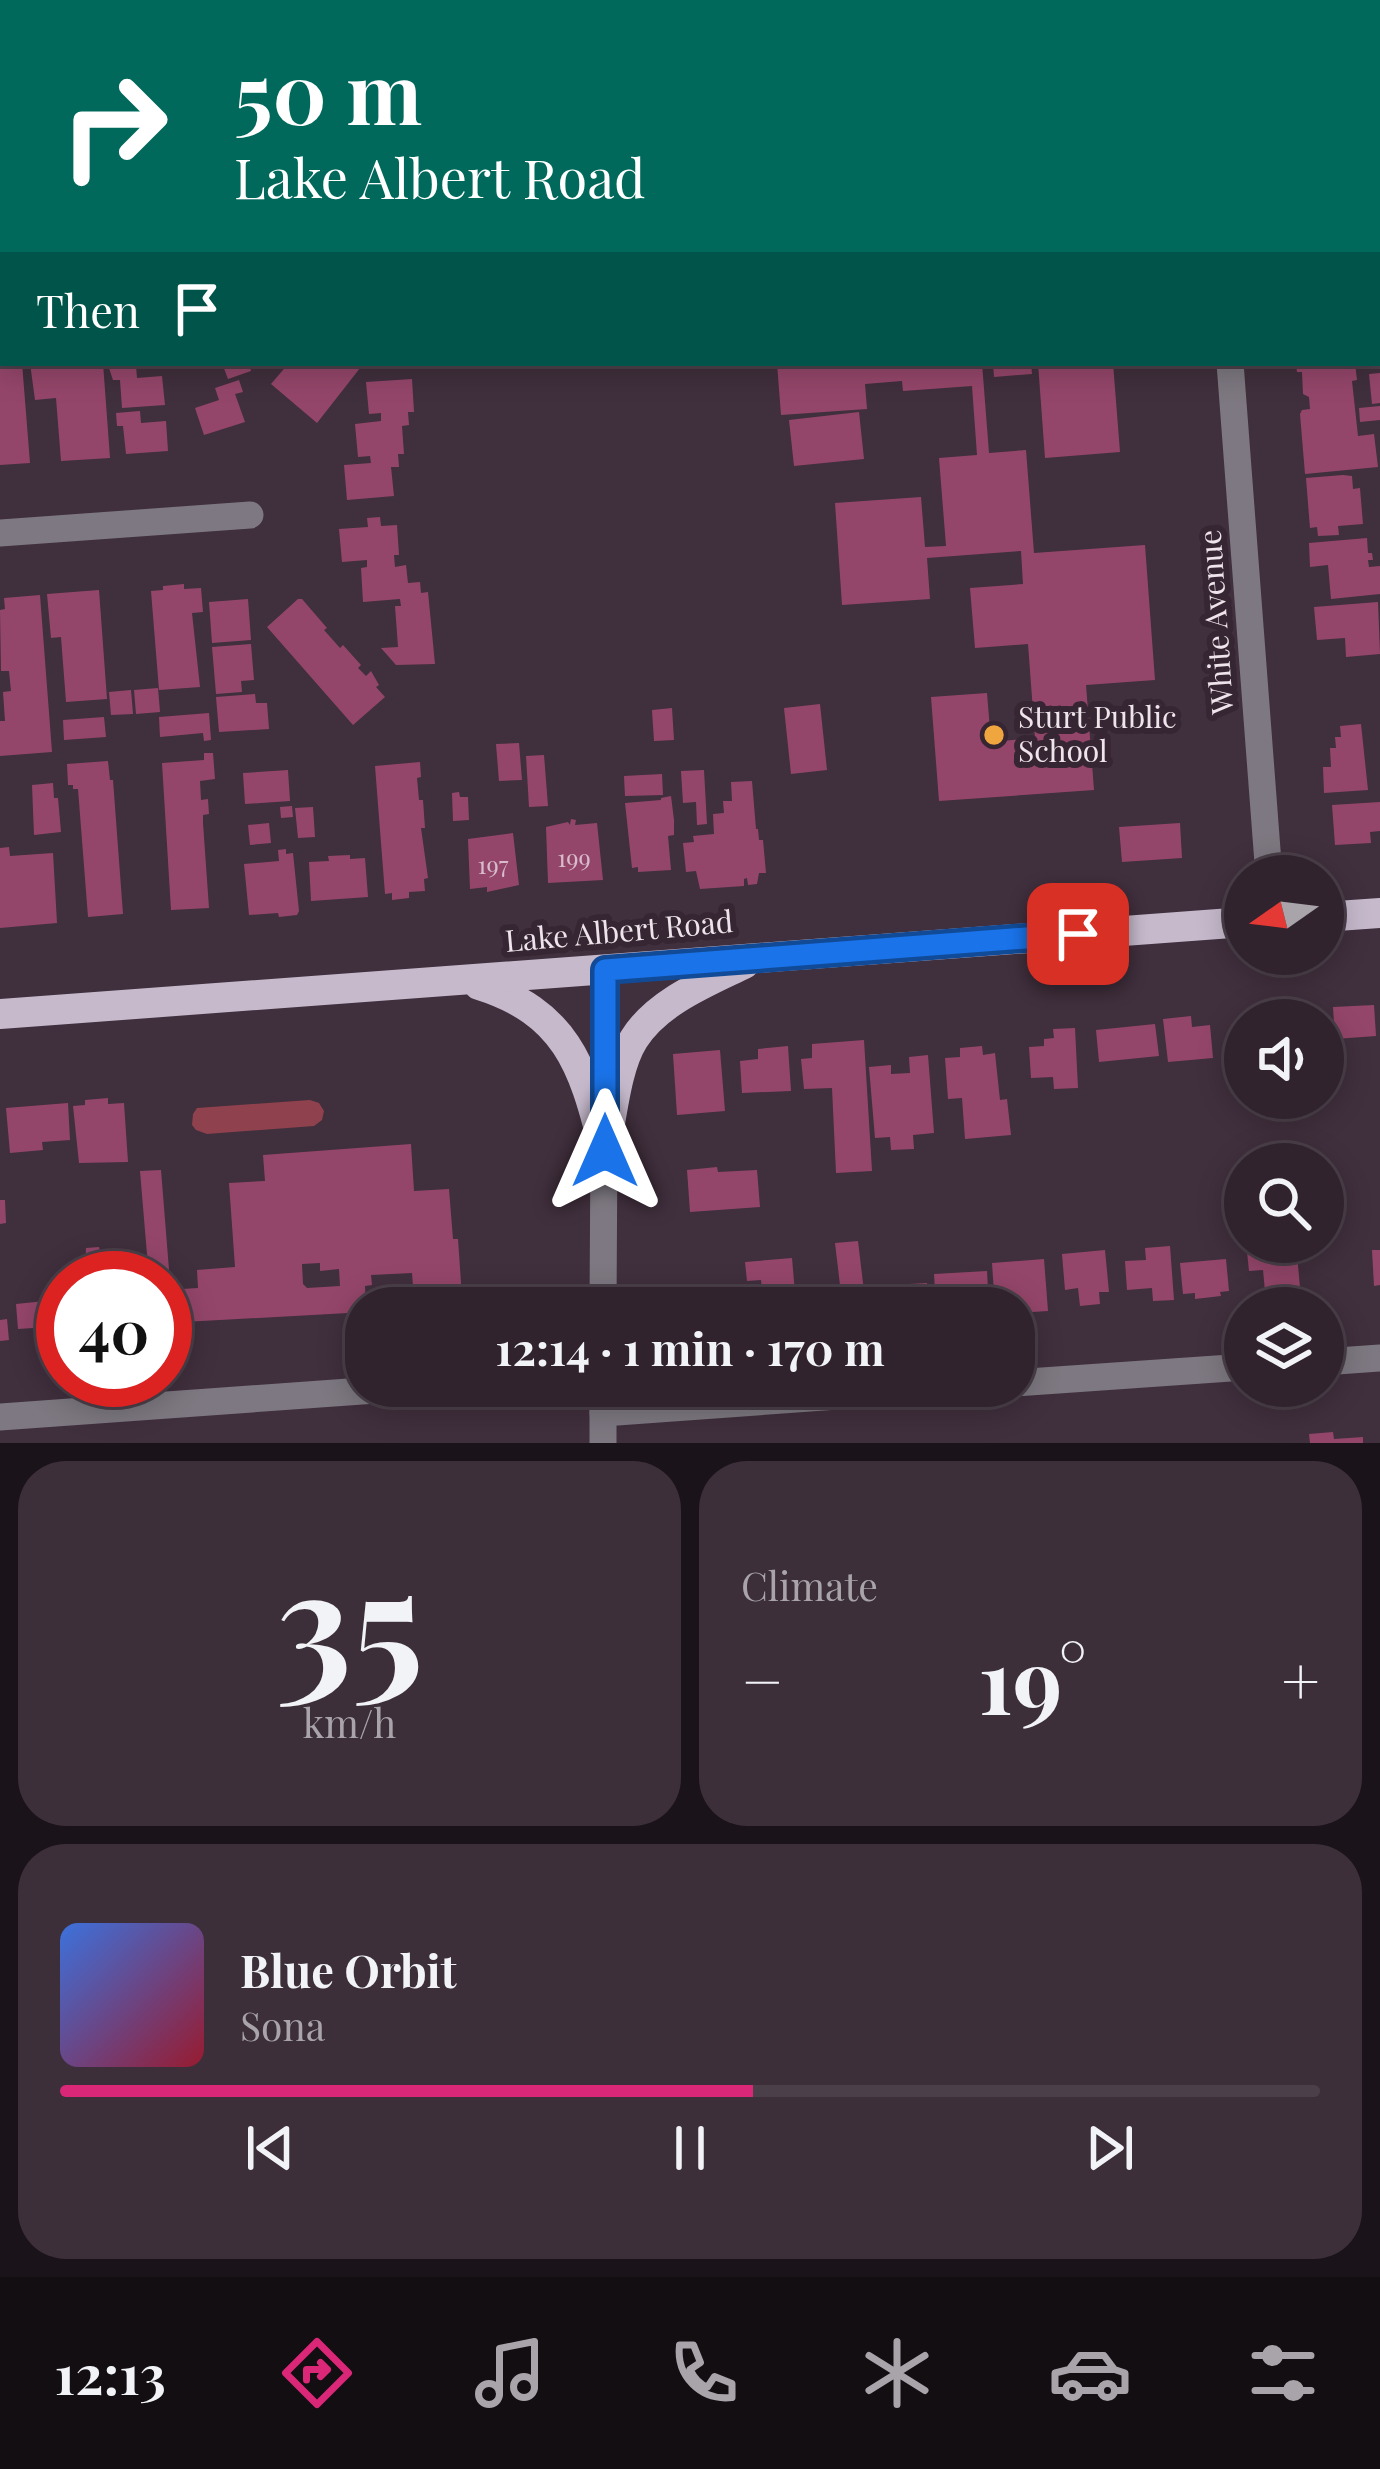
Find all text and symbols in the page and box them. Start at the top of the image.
text: 50 m [234,34,422,146]
icon: right [36,48,192,204]
text: Lake Albert Road [234,141,645,213]
icon: arrive [164,276,230,342]
text: Then [36,279,140,339]
street label: White Avenue [1189,529,1241,717]
place label: Sturt Public School [1018,696,1177,770]
marker: Sturt Public School [981,722,1007,748]
house number: 199 [557,841,591,873]
house number: 197 [478,848,509,880]
north arrow [1224,855,1344,975]
map controls [1224,855,1344,1407]
pin [1027,883,1129,985]
street label: Lake Albert Road [503,900,734,960]
icon: arrive [1045,901,1111,967]
button: sound [1224,999,1344,1119]
position arrow [542,1088,668,1214]
button: search [1224,1143,1344,1263]
speed limit sign: 40 [36,1251,192,1407]
button: layers [1224,1287,1344,1407]
text: 12:14 · 1 min · 170 m [495,1317,885,1377]
text: 35 [276,1514,423,1722]
text: Climate [741,1559,878,1611]
text: 19° [978,1618,1087,1738]
text: − [741,1635,784,1723]
text: + [1281,1635,1320,1723]
text: km/h [303,1696,396,1748]
text: Blue Orbit [240,1939,457,1999]
text: Sona [240,1999,325,2051]
icon: previous [237,2115,303,2181]
icon: pause [657,2115,723,2181]
icon: next [1077,2115,1143,2181]
icon: directions [275,2331,359,2415]
icon: music [468,2331,552,2415]
icon: phone [662,2331,746,2415]
icon: climate [855,2331,939,2415]
icon: car [1048,2331,1132,2415]
icon: filters [1241,2331,1325,2415]
text: 12:13 [55,2337,166,2409]

